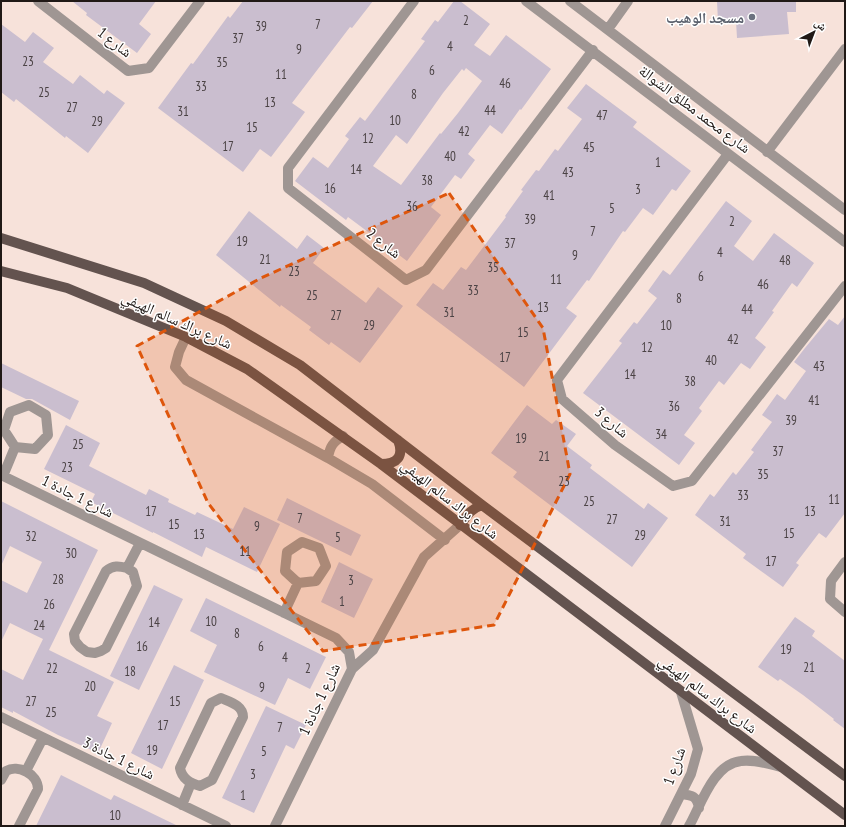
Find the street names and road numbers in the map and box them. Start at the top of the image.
street label: شارع 1 [93,23,136,62]
street label: شارع محمد مطلق الشوالة [635,61,755,158]
street label: شارع 2 [362,224,405,263]
street label: شارع براك سالم الهيفي [118,287,235,355]
street label: شارع 3 [591,402,633,442]
street label: شارع براك سالم الهيفي [396,455,503,545]
street label: شارع 1 جادة 1 [39,471,117,522]
street label: شارع براك سالم الهيفي [653,651,761,740]
street label: شارع 1 جادة 1 [294,660,345,738]
street label: شارع 1 جادة 3 [80,733,158,784]
street label: شارع 1 [658,745,690,788]

